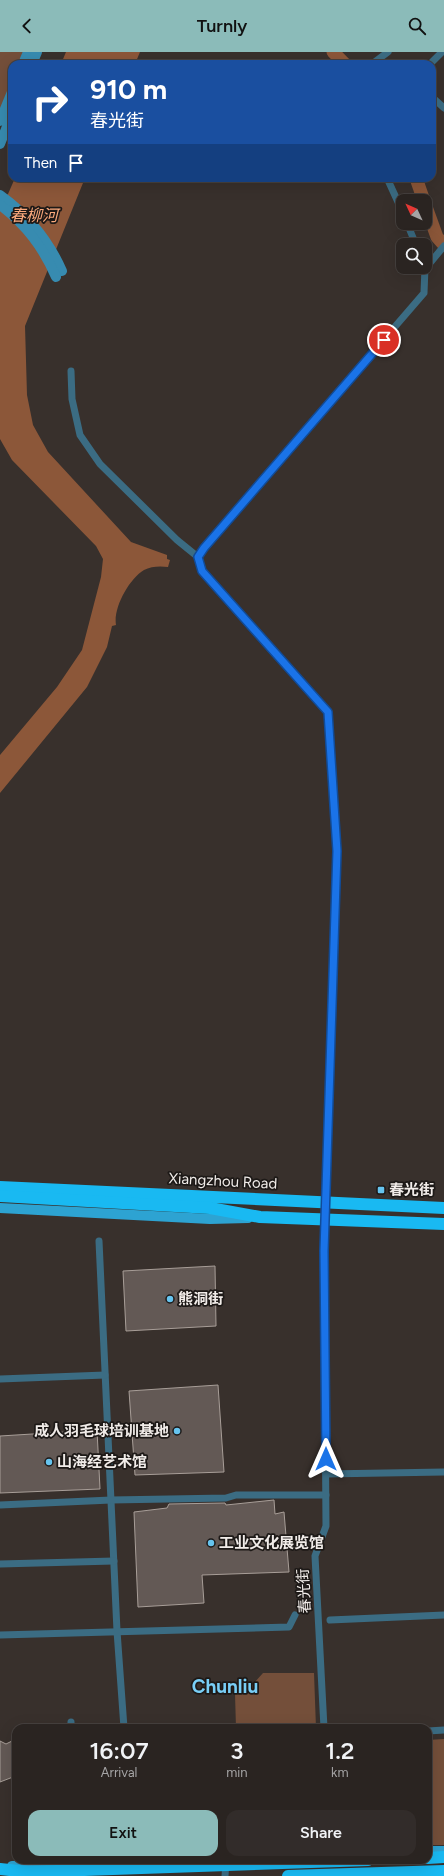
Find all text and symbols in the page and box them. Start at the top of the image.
icon: back [16,15,38,37]
text: Turnly [197,15,247,37]
icon: search [406,15,428,37]
text: 910 m [90,72,167,106]
icon: right [24,76,76,128]
text: 春光街 [90,110,144,132]
icon: arrive [65,152,87,174]
text: Then [24,154,57,172]
north arrow [396,194,432,230]
map controls [396,194,432,274]
water label: 春柳河 [10,206,61,225]
button: search [396,238,432,274]
pin [367,323,401,357]
icon: arrive [373,329,395,351]
street label: Xiangzhou Road [168,1169,278,1193]
place label: 春光街 [389,1181,434,1199]
marker: 春光街 [376,1185,386,1195]
place label: 熊洞街 [178,1290,223,1308]
marker: 熊洞街 [165,1294,175,1304]
place label: 成人羽毛球培训基地 [34,1422,169,1440]
marker: 成人羽毛球培训基地 [172,1426,182,1436]
position arrow [305,1438,347,1480]
place label: 山海经艺术馆 [57,1453,147,1471]
marker: 山海经艺术馆 [44,1457,54,1467]
place label: 工业文化展览馆 [219,1534,324,1552]
marker: 工业文化展览馆 [206,1538,216,1548]
street label: 春光街 [294,1568,314,1614]
district label: Chunliu [192,1675,258,1698]
text: 16:07 [90,1736,149,1765]
text: 3 [230,1736,244,1765]
text: 1.2 [325,1736,354,1765]
text: Arrival [101,1765,137,1780]
text: min [226,1765,248,1780]
text: km [331,1765,348,1780]
button: Exit [28,1810,218,1856]
button: Share [226,1810,416,1856]

